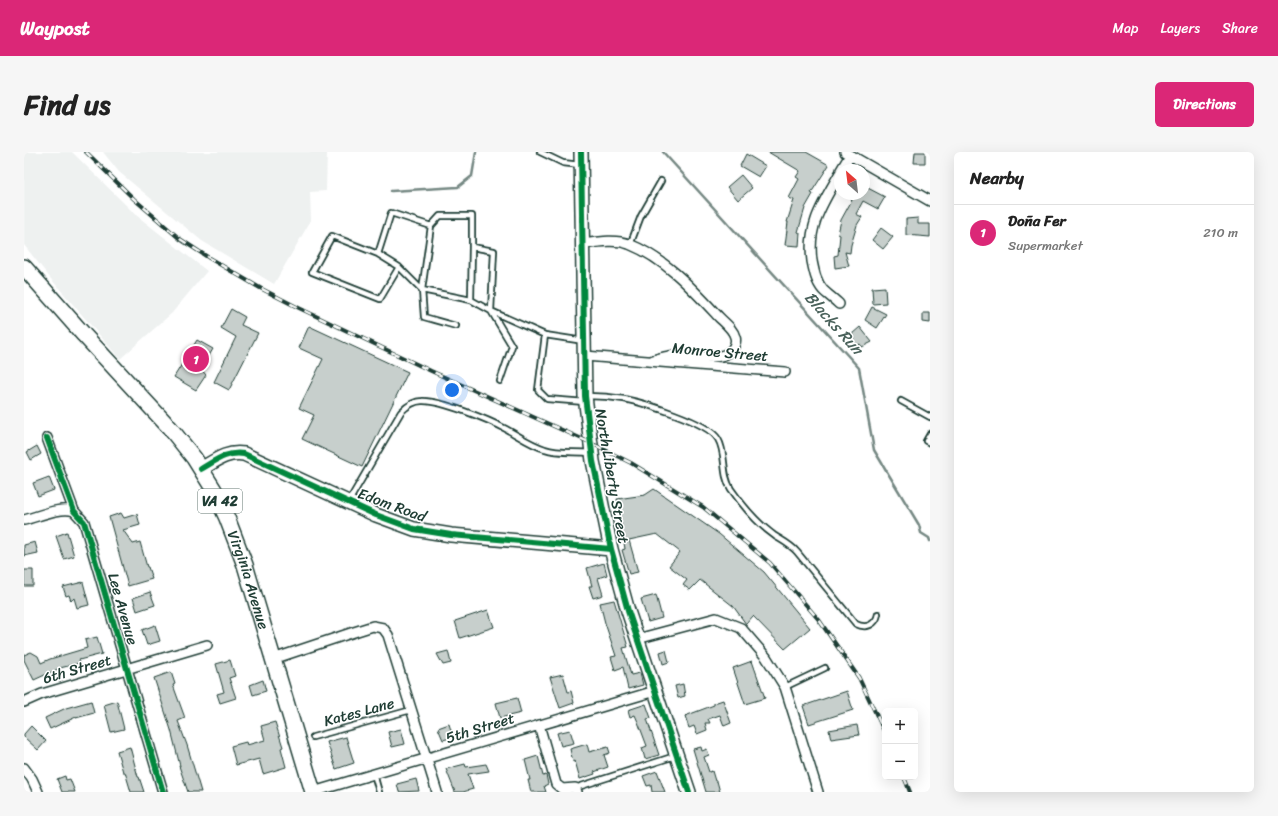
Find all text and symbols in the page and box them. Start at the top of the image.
text: Waypost [20,12,90,45]
text: Map [1113,16,1138,41]
text: Layers [1160,16,1200,41]
text: Share [1222,16,1258,41]
text: Find us [24,80,111,129]
button: Directions [1155,82,1254,127]
text: Nearby [970,163,1024,193]
north arrow [834,164,870,200]
text: Doña Fer [1008,208,1066,234]
text: 1 [980,221,986,244]
text: 210 m [1203,221,1238,244]
text: Supermarket [1008,234,1083,257]
water label: Blacks Run [797,284,872,363]
street label: Monroe Street [671,335,770,369]
pin: 1 [183,344,209,374]
your location [442,380,462,400]
street label: North Liberty Street [587,406,637,546]
street label: Edom Road [354,481,431,530]
road number: VA 42 [198,489,242,513]
street label: Virginia Avenue [220,526,277,633]
street label: Lee Avenue [100,570,146,648]
street label: 6th Street [40,647,115,691]
street label: Kates Lane [321,690,397,734]
street label: 5th Street [442,705,518,751]
map controls [882,708,918,780]
button: + [882,708,918,744]
button: − [882,744,918,780]

